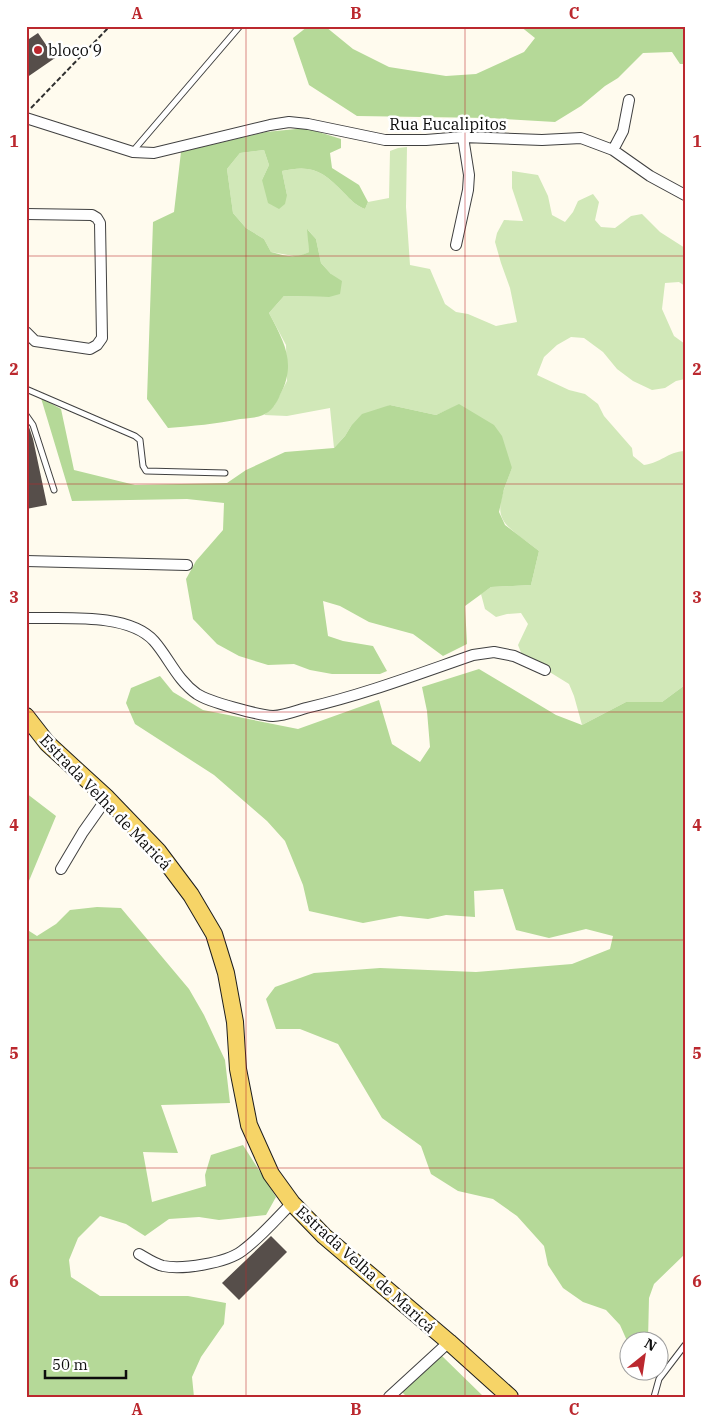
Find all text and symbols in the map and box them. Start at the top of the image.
text: A [131,3,143,23]
text: B [350,3,362,23]
text: C [569,3,579,23]
place label: bloco 9 [48,40,102,60]
marker: bloco 9 [32,44,44,56]
street label: Rua Eucalipitos [389,114,507,134]
text: 1 [9,131,19,151]
text: 1 [692,131,702,151]
text: 2 [9,359,19,379]
text: 2 [692,359,702,379]
text: 3 [9,587,19,607]
text: 3 [692,587,702,607]
street label: Estrada Velha de Maricá [36,730,176,874]
text: 4 [9,815,19,835]
text: 4 [692,815,702,835]
text: 5 [9,1043,19,1063]
text: 5 [692,1043,702,1063]
street label: Estrada Velha de Maricá [292,1201,440,1337]
text: 6 [9,1271,19,1291]
text: 6 [692,1271,702,1291]
north arrow [618,1330,668,1380]
text: N [641,1334,660,1355]
scale bar [45,1348,126,1380]
text: 50 m [52,1355,88,1374]
text: A [131,1399,143,1419]
text: B [350,1399,362,1419]
text: C [569,1399,579,1419]

